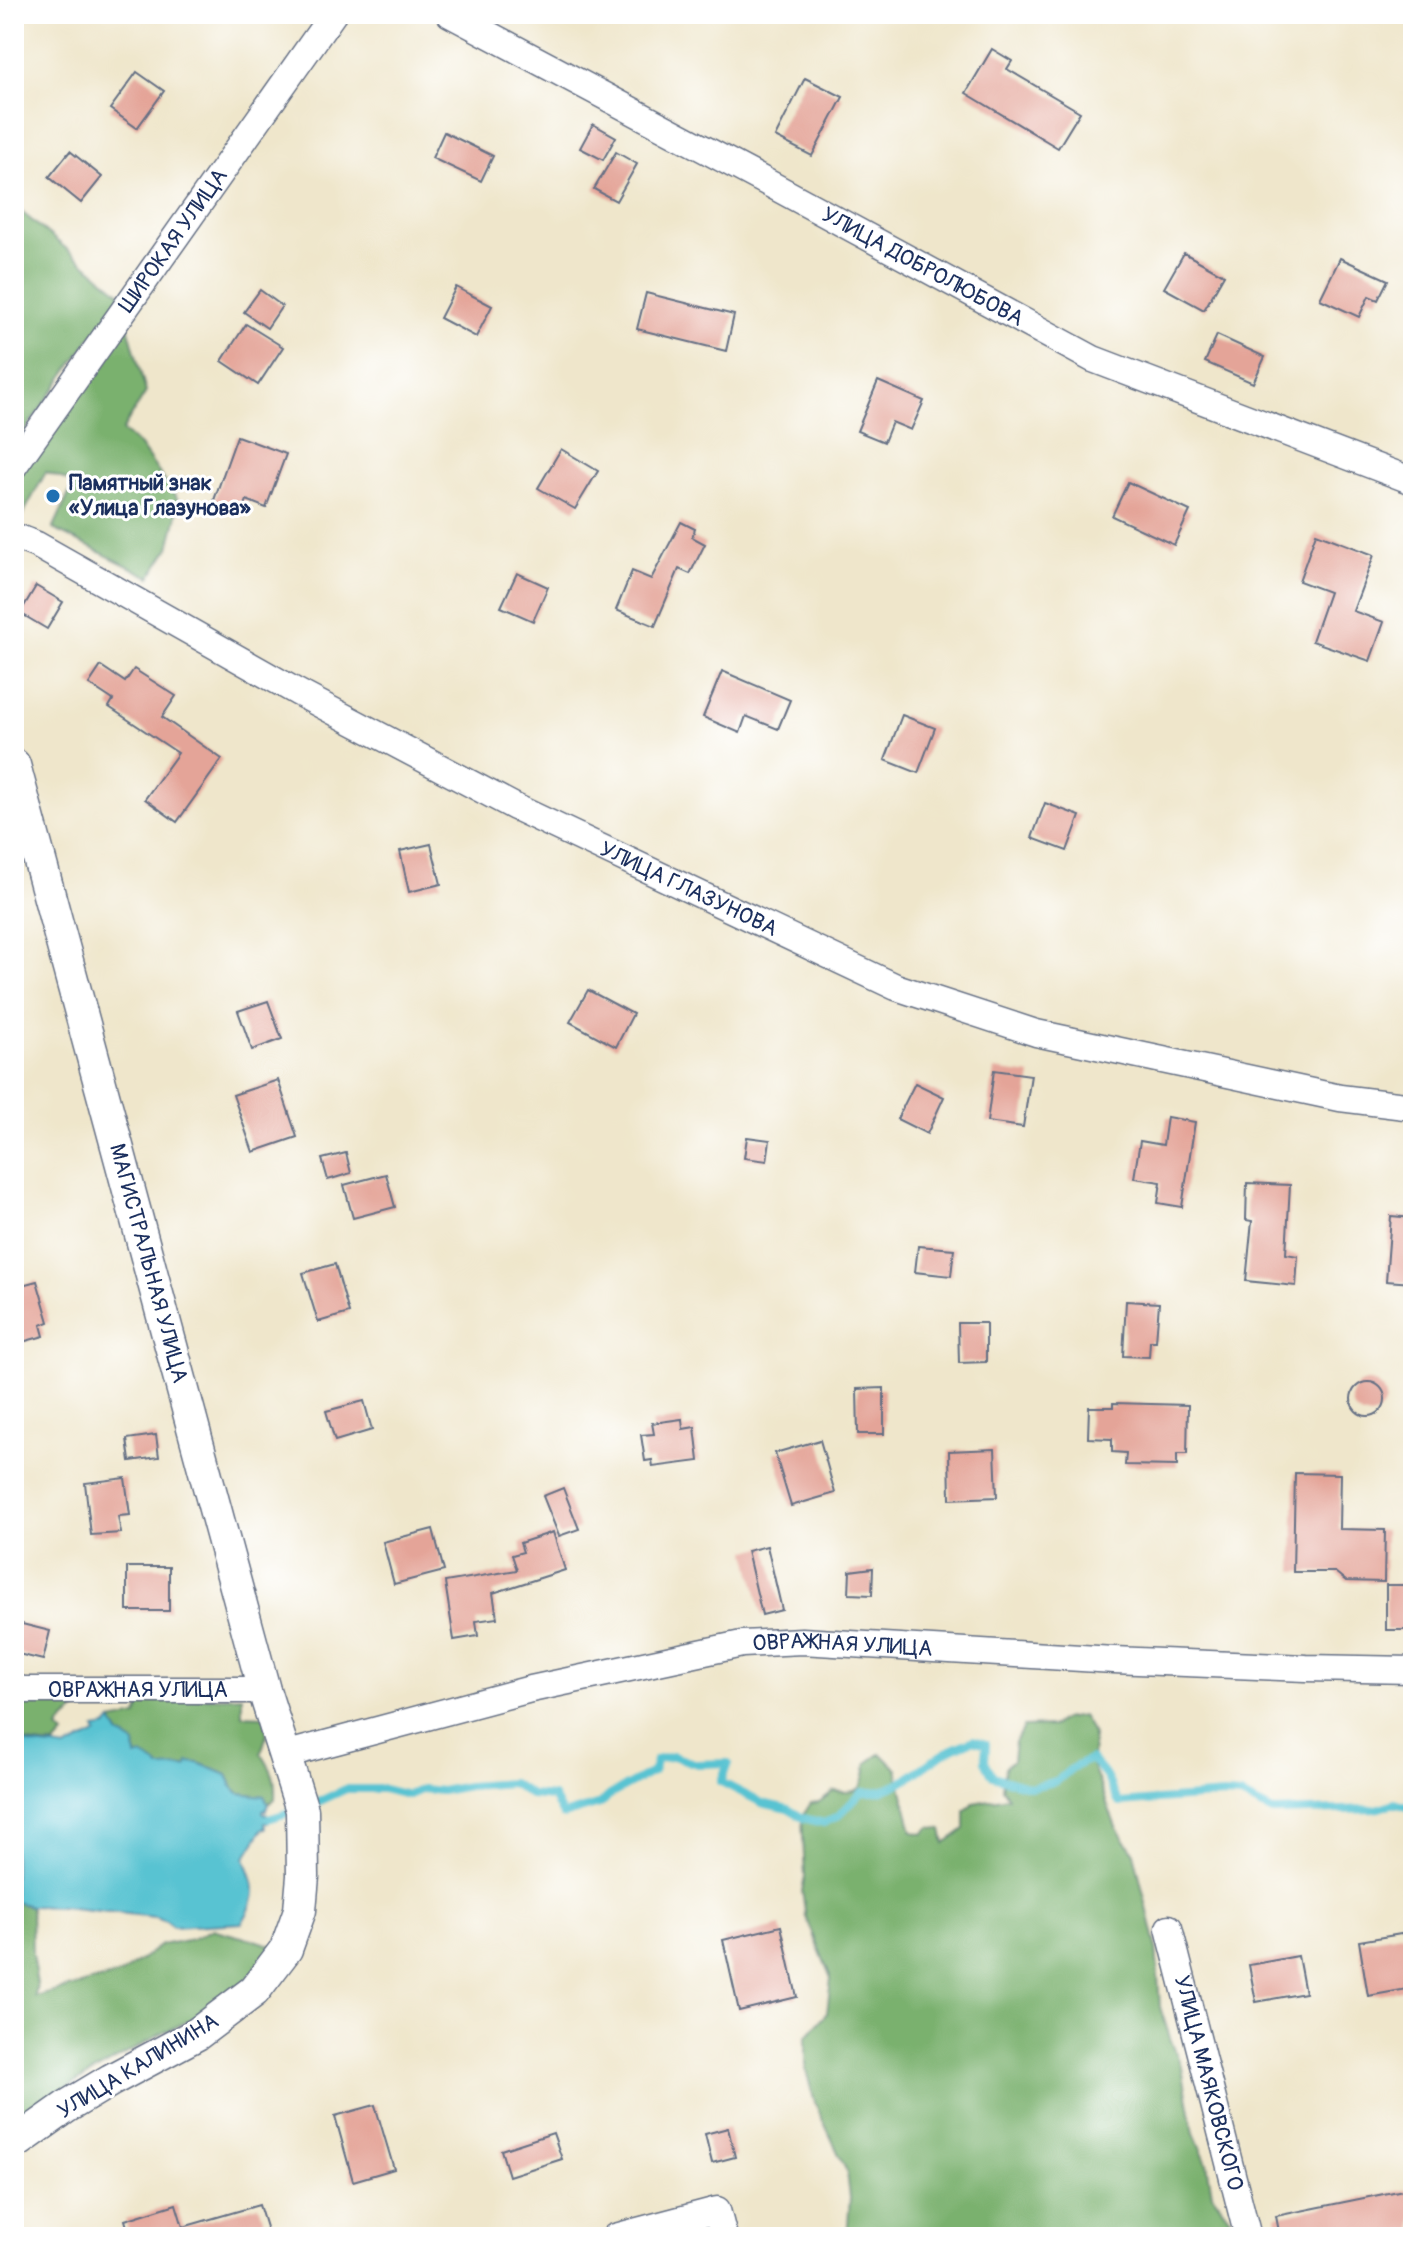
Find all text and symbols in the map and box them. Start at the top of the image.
street label: ШИРОКАЯ УЛИЦА [113,163,234,318]
street label: УЛИЦА ДОБРОЛЮБОВА [817,201,1029,333]
place label: Памятный знак «Улица Глазунова» [69,469,252,522]
marker: Памятный знак «Улица Глазунова» [44,487,62,505]
street label: УЛИЦА ГЛАЗУНОВА [595,835,782,943]
street label: МАГИСТРАЛЬНАЯ УЛИЦА [103,1140,194,1386]
street label: ОВРАЖНАЯ УЛИЦА [752,1627,933,1663]
street label: ОВРАЖНАЯ УЛИЦА [48,1676,228,1704]
street label: УЛИЦА МАЯКОВСКОГО [1168,1972,1250,2194]
street label: УЛИЦА КАЛИНИНА [52,2007,224,2125]

